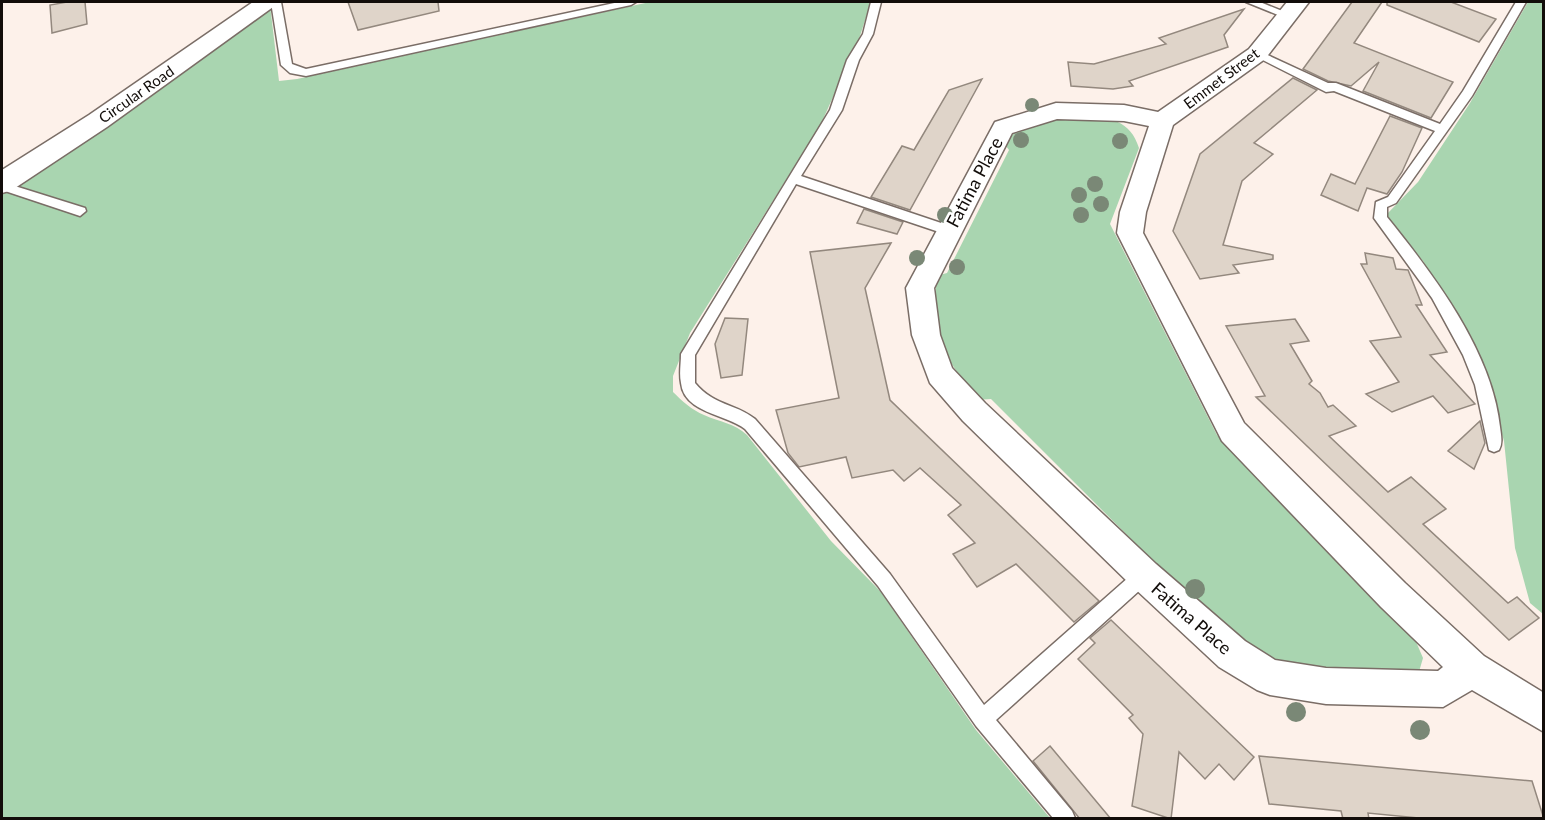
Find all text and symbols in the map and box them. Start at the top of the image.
street label: Emmet Street [1180,43,1263,112]
street label: Circular Road [95,62,177,126]
street label: Fatima Place [941,133,1007,231]
street label: Fatima Place [1147,577,1237,659]

